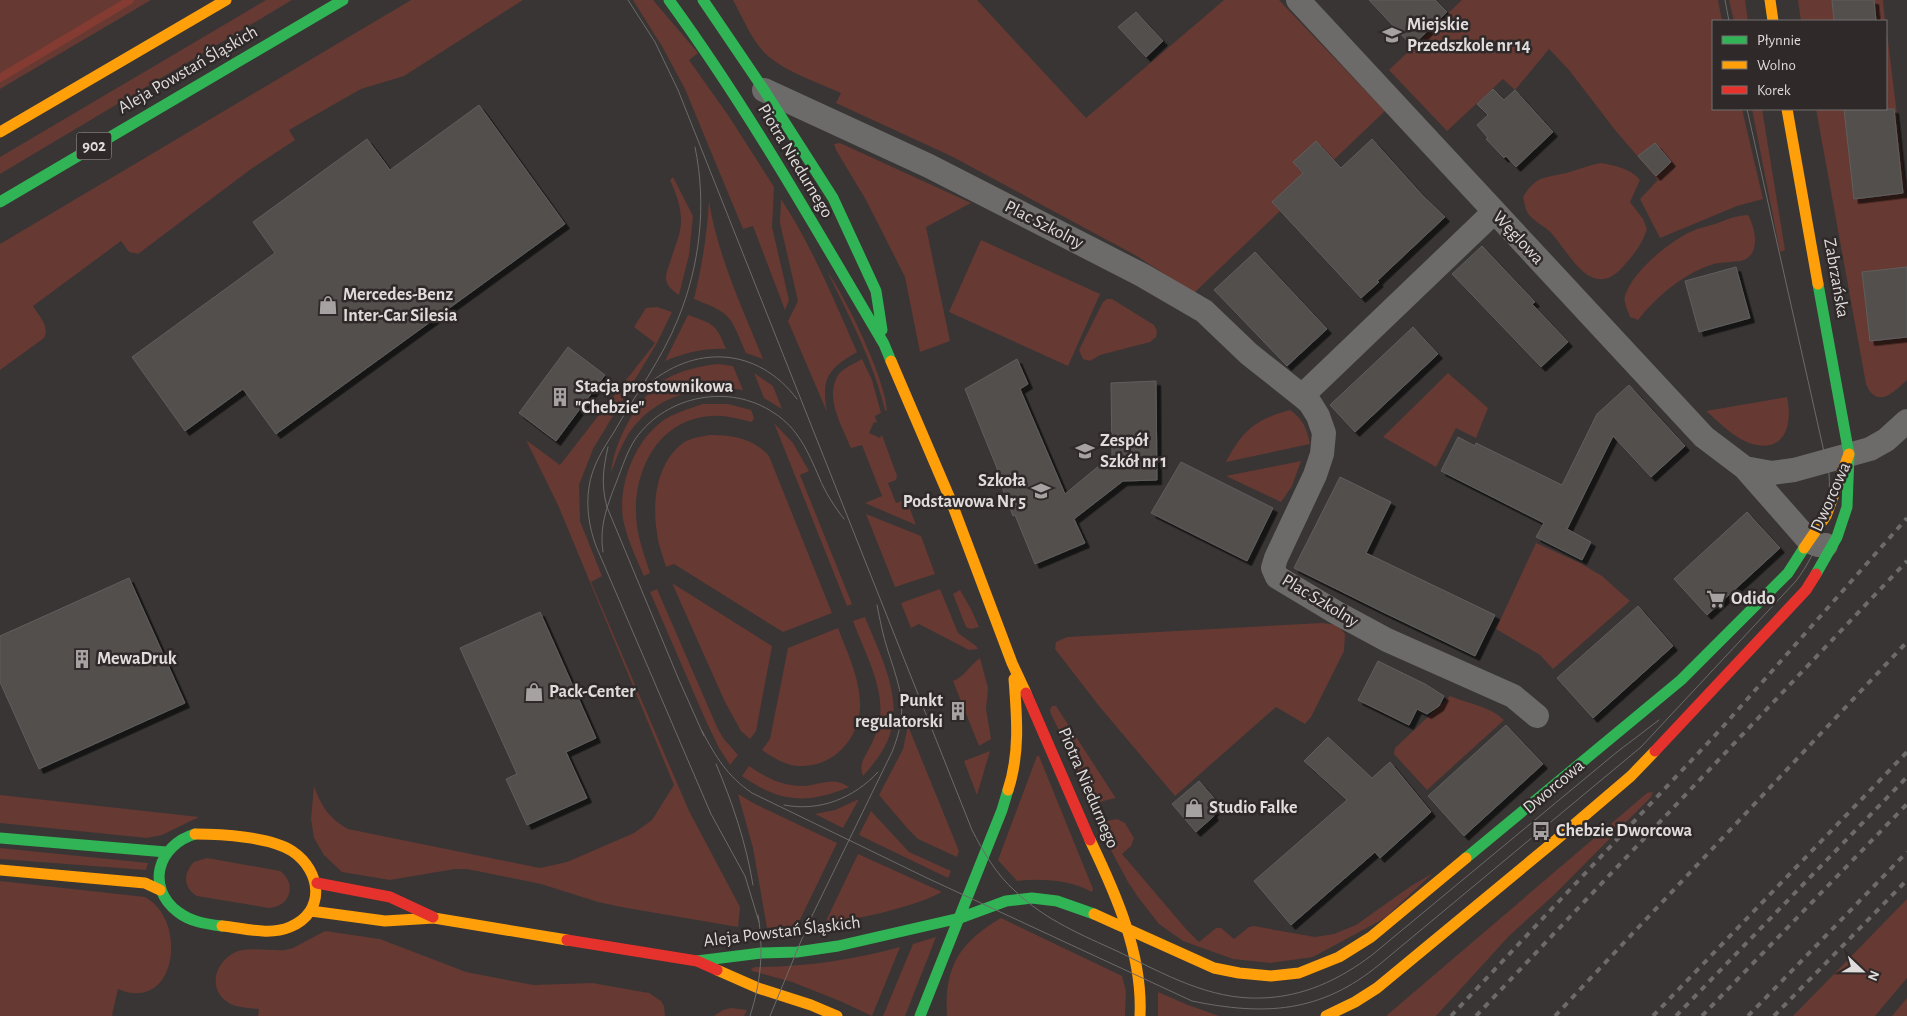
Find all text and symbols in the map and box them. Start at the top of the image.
place label: Miejskie Przedszkole nr 14 [1407,16,1531,55]
street label: Aleja Powstań Śląskich [114,20,261,117]
legend [1712,20,1887,110]
school or university icon: Miejskie Przedszkole nr 14 [1381,24,1403,46]
text: Płynnie [1757,33,1801,48]
text: Wolno [1757,58,1796,73]
text: Korek [1757,83,1791,98]
street label: Piotra Niedurnego [754,101,836,221]
road number: 902 [76,132,112,160]
street label: Plac Szkolny [1002,198,1087,253]
street label: Węglowa [1489,208,1547,268]
street label: Zabrzańska [1820,237,1852,319]
place label: Mercedes-Benz Inter-Car Silesia [343,286,458,325]
shop icon: Mercedes-Benz Inter-Car Silesia [317,294,339,316]
place label: Stacja prostownikowa "Chebzie" [575,378,733,417]
building icon: Stacja prostownikowa "Chebzie" [549,386,571,408]
place label: Zespół Szkół nr 1 [1100,432,1167,471]
school or university icon: Zespół Szkół nr 1 [1074,440,1096,462]
street label: Dworcowa [1808,460,1854,534]
place label: Szkoła Podstawowa Nr 5 [903,472,1026,511]
school or university icon: Szkoła Podstawowa Nr 5 [1030,480,1052,502]
street label: Plac Szkolny [1279,571,1362,631]
supermarket icon: Odido [1705,588,1727,610]
place label: Odido [1731,590,1775,608]
building icon: MewaDruk [71,648,93,670]
place label: MewaDruk [97,650,177,668]
shop icon: Pack-Center [523,681,545,703]
place label: Pack-Center [549,683,636,701]
place label: Punkt regulatorski [855,692,943,731]
building icon: Punkt regulatorski [947,700,969,722]
street label: Piotra Niedurnego [1054,725,1122,851]
street label: Dworcowa [1520,756,1588,818]
shop icon: Studio Falke [1183,797,1205,819]
place label: Studio Falke [1209,799,1298,817]
bus stop icon: Chebzie Dworcowa [1530,820,1552,842]
place label: Chebzie Dworcowa [1556,822,1693,840]
street label: Aleja Powstań Śląskich [702,910,861,951]
north arrow [1837,946,1887,996]
text: N [1865,968,1881,983]

